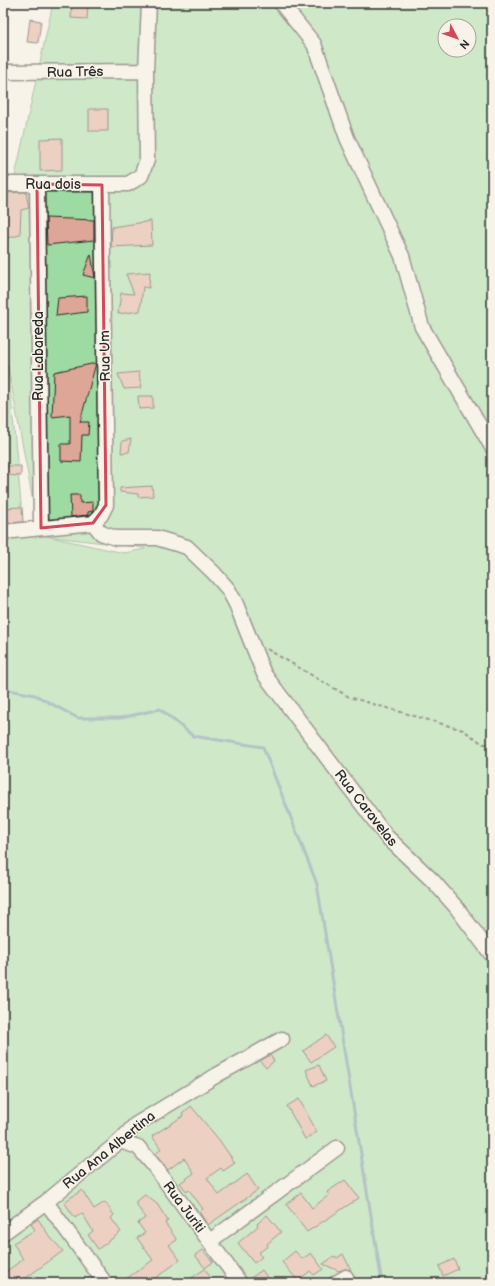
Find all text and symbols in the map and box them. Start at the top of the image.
north arrow [437,18,477,58]
text: N [457,37,472,52]
street label: Rua Três [46,63,104,81]
street label: Rua dois [25,176,81,193]
street label: Rua Labareda [30,311,47,401]
street label: Rua Um [96,330,114,382]
street label: Rua Caravelas [331,766,401,850]
street label: Rua Ana Albertina [59,1107,159,1193]
street label: Rua Juriti [159,1178,209,1236]

